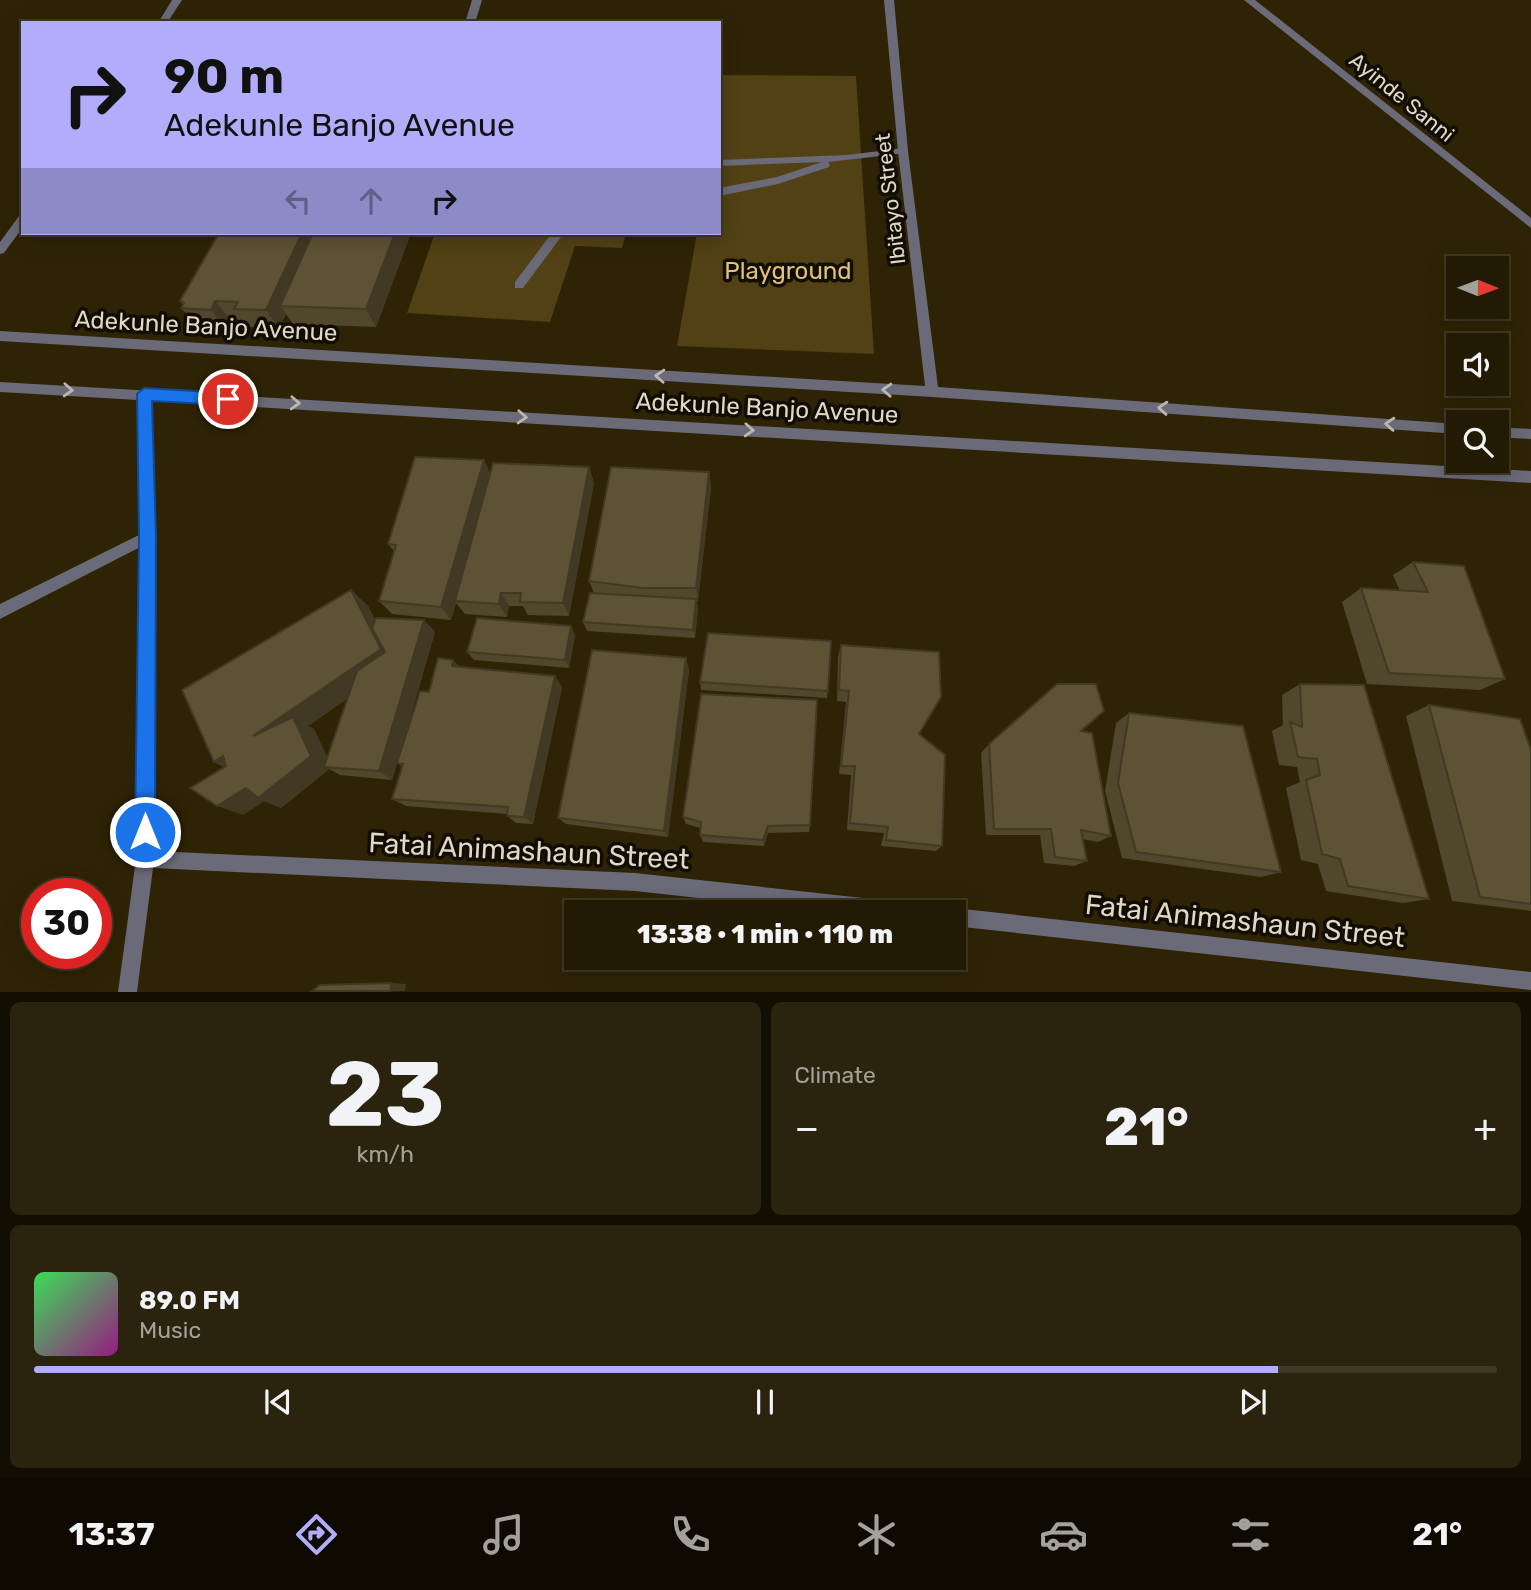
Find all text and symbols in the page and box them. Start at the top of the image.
text: 90 m [164,47,284,105]
street label: Ayinde Sanni [1345,47,1459,147]
icon: right [49,49,140,140]
text: Adekunle Banjo Avenue [164,106,515,144]
street label: Ibitayo Street [870,132,910,266]
icon: left [279,182,317,220]
icon: ahead [352,182,390,220]
icon: right [425,182,463,220]
north arrow [1446,256,1508,318]
map controls [1446,256,1509,473]
park label: Playground [724,257,852,285]
street label: Adekunle Banjo Avenue [74,305,338,347]
button: sound [1446,333,1509,396]
pin [198,369,258,429]
one-way arrow [654,369,665,384]
icon: arrive [209,380,247,418]
one-way arrow [881,382,892,397]
one-way arrow [63,383,74,398]
street label: Adekunle Banjo Avenue [635,387,899,429]
one-way arrow [290,396,301,411]
one-way arrow [1157,401,1168,416]
one-way arrow [517,409,528,424]
button: search [1446,410,1509,473]
one-way arrow [1384,417,1395,432]
one-way arrow [744,423,755,438]
position arrow [108,795,182,869]
street label: Fatai Animashaun Street [368,826,690,876]
speed limit sign: 30 [21,878,112,969]
street label: Fatai Animashaun Street [1083,888,1407,954]
text: 13:38 · 1 min · 110 m [637,919,893,950]
text: 23 [326,1040,445,1148]
text: Climate [795,1061,876,1089]
text: 21° [1104,1096,1188,1158]
text: − [795,1105,819,1151]
text: + [1473,1105,1497,1151]
text: km/h [357,1140,414,1168]
text: 89.0 FM [139,1285,240,1316]
text: Music [139,1316,201,1344]
icon: previous [259,1383,297,1421]
icon: pause [746,1383,784,1421]
icon: next [1234,1383,1272,1421]
icon: directions [292,1510,341,1559]
icon: music [479,1510,528,1559]
icon: phone [666,1510,715,1559]
icon: climate [852,1510,901,1559]
icon: car [1039,1510,1088,1559]
icon: filters [1226,1510,1275,1559]
text: 13:37 [69,1515,155,1553]
text: 21° [1412,1515,1462,1553]

